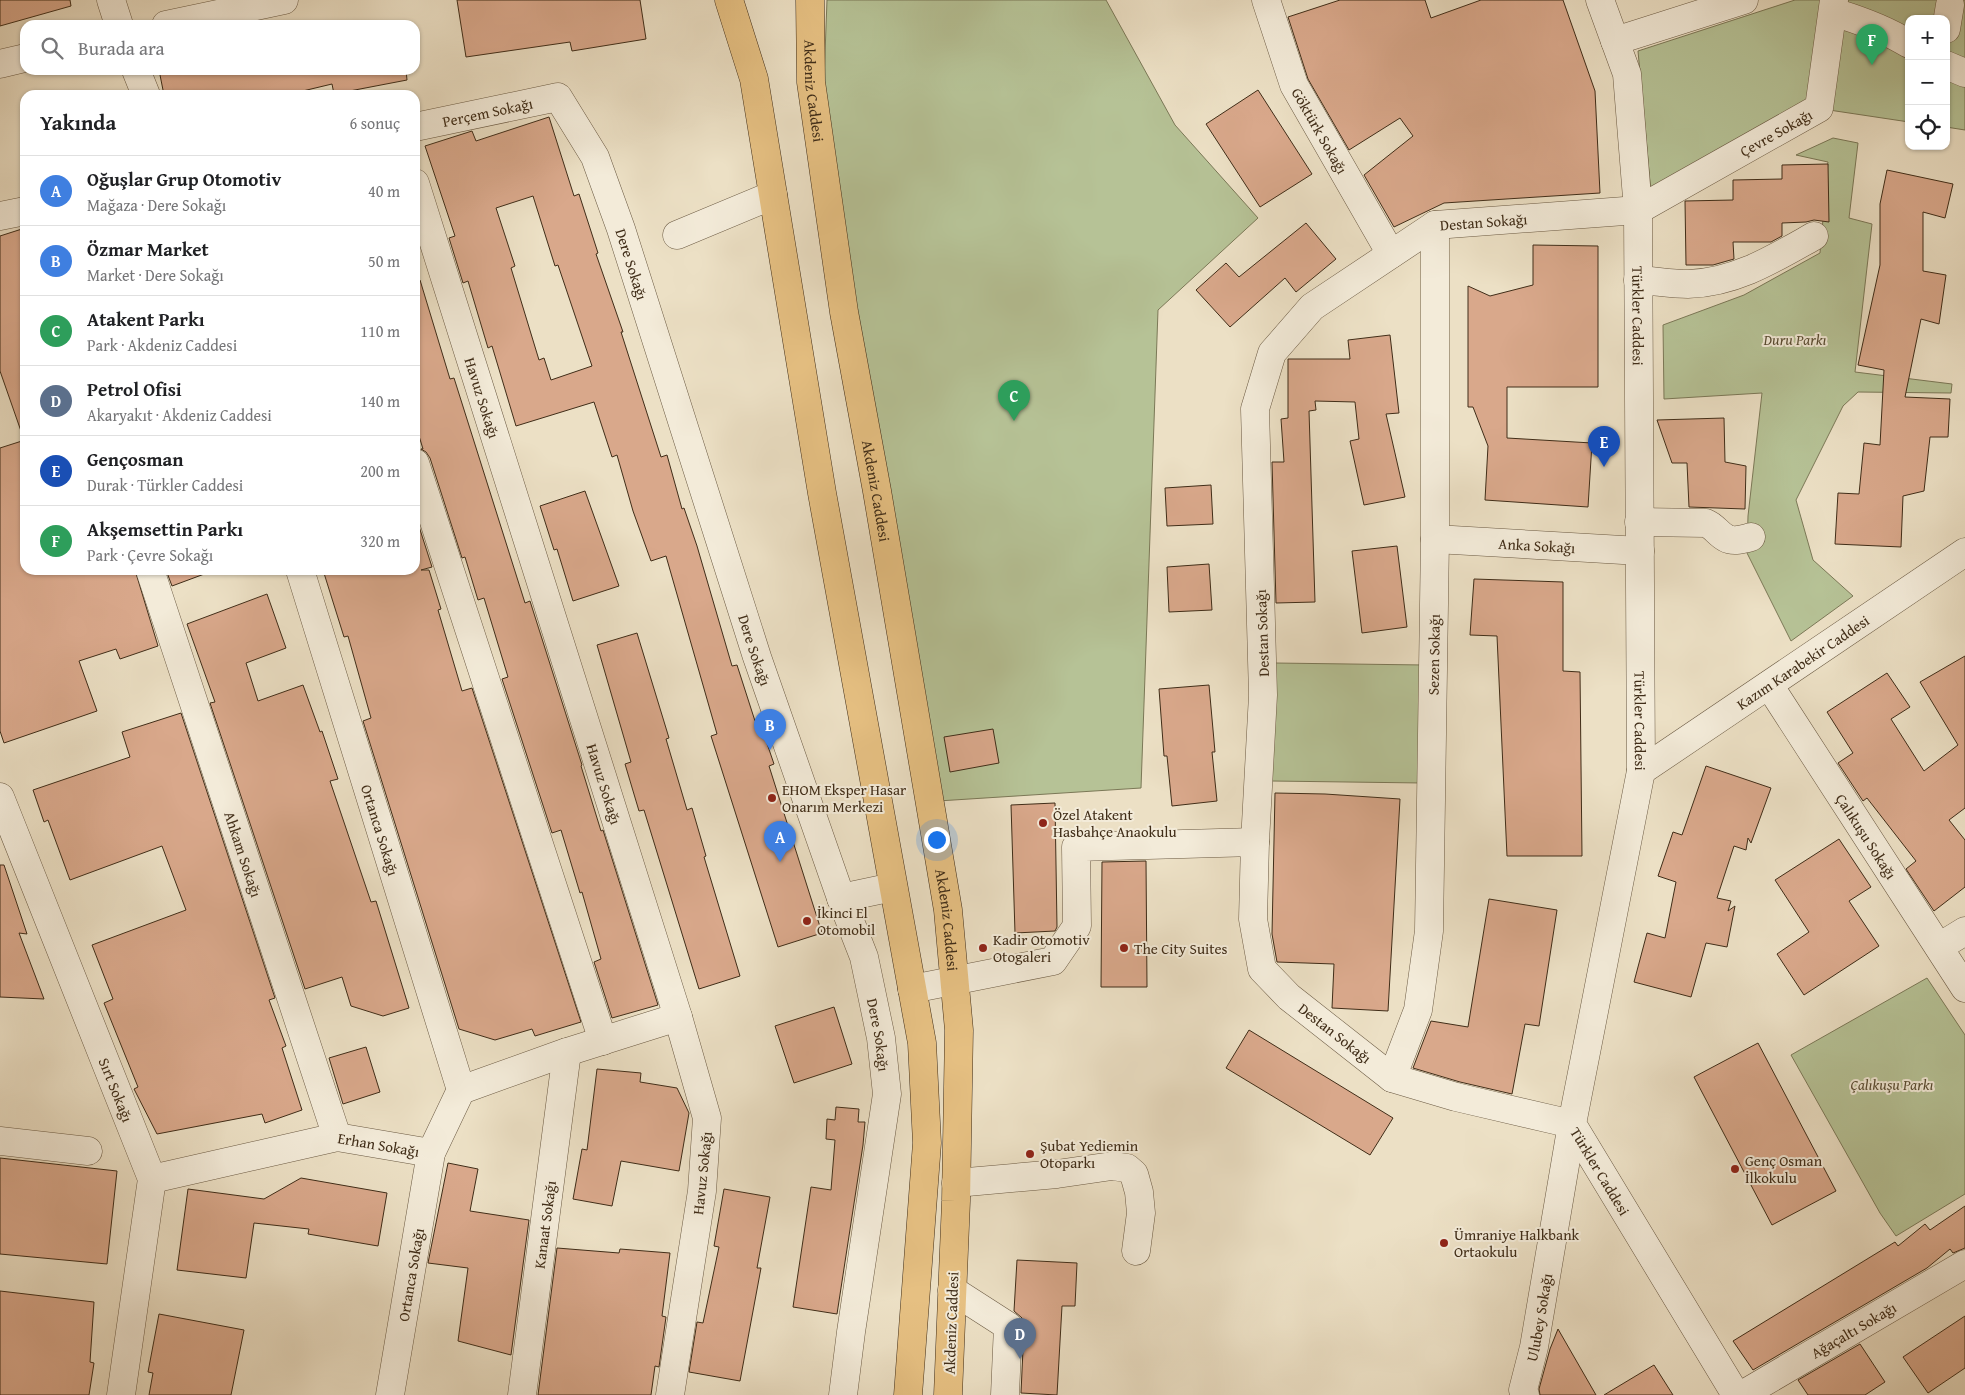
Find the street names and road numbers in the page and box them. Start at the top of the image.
street label: Akdeniz Caddesi [800,39,830,143]
street label: Göktürk Sokağı [1287,84,1353,177]
street label: Perçem Sokağı [440,92,535,132]
street label: Çevre Sokağı [1736,103,1816,161]
street label: Destan Sokağı [1439,208,1528,235]
street label: Dere Sokağı [611,226,653,303]
street label: Türkler Caddesi [1628,266,1649,366]
street label: Havuz Sokağı [460,355,505,441]
street label: Akdeniz Caddesi [857,438,896,543]
street label: Anka Sokağı [1498,532,1576,558]
street label: Destan Sokağı [1250,589,1274,677]
street label: Kazım Karabekir Caddesi [1732,609,1873,714]
street label: Dere Sokağı [734,612,777,689]
street label: Sezen Sokağı [1422,614,1444,695]
street label: Türkler Caddesi [1630,671,1651,771]
street label: Havuz Sokağı [582,741,627,827]
street label: Ortanca Sokağı [356,782,404,878]
street label: Çalıkuşu Sokağı [1831,789,1902,883]
street label: Ahkam Sokağı [220,808,268,900]
street label: Akdeniz Caddesi [931,867,964,972]
street label: Dere Sokağı [862,996,895,1072]
street label: Destan Sokağı [1294,998,1376,1068]
street label: Sırt Sokağı [94,1054,139,1125]
street label: Türkler Caddesi [1566,1123,1635,1219]
street label: Erhan Sokağı [336,1127,421,1161]
street label: Havuz Sokağı [687,1130,717,1216]
street label: Kanaat Sokağı [528,1179,561,1270]
street label: Ortanca Sokağı [392,1226,429,1323]
street label: Akdeniz Caddesi [939,1271,963,1375]
street label: Ulubey Sokağı [1520,1271,1557,1364]
street label: Ağaçaltı Sokağı [1807,1296,1900,1363]

